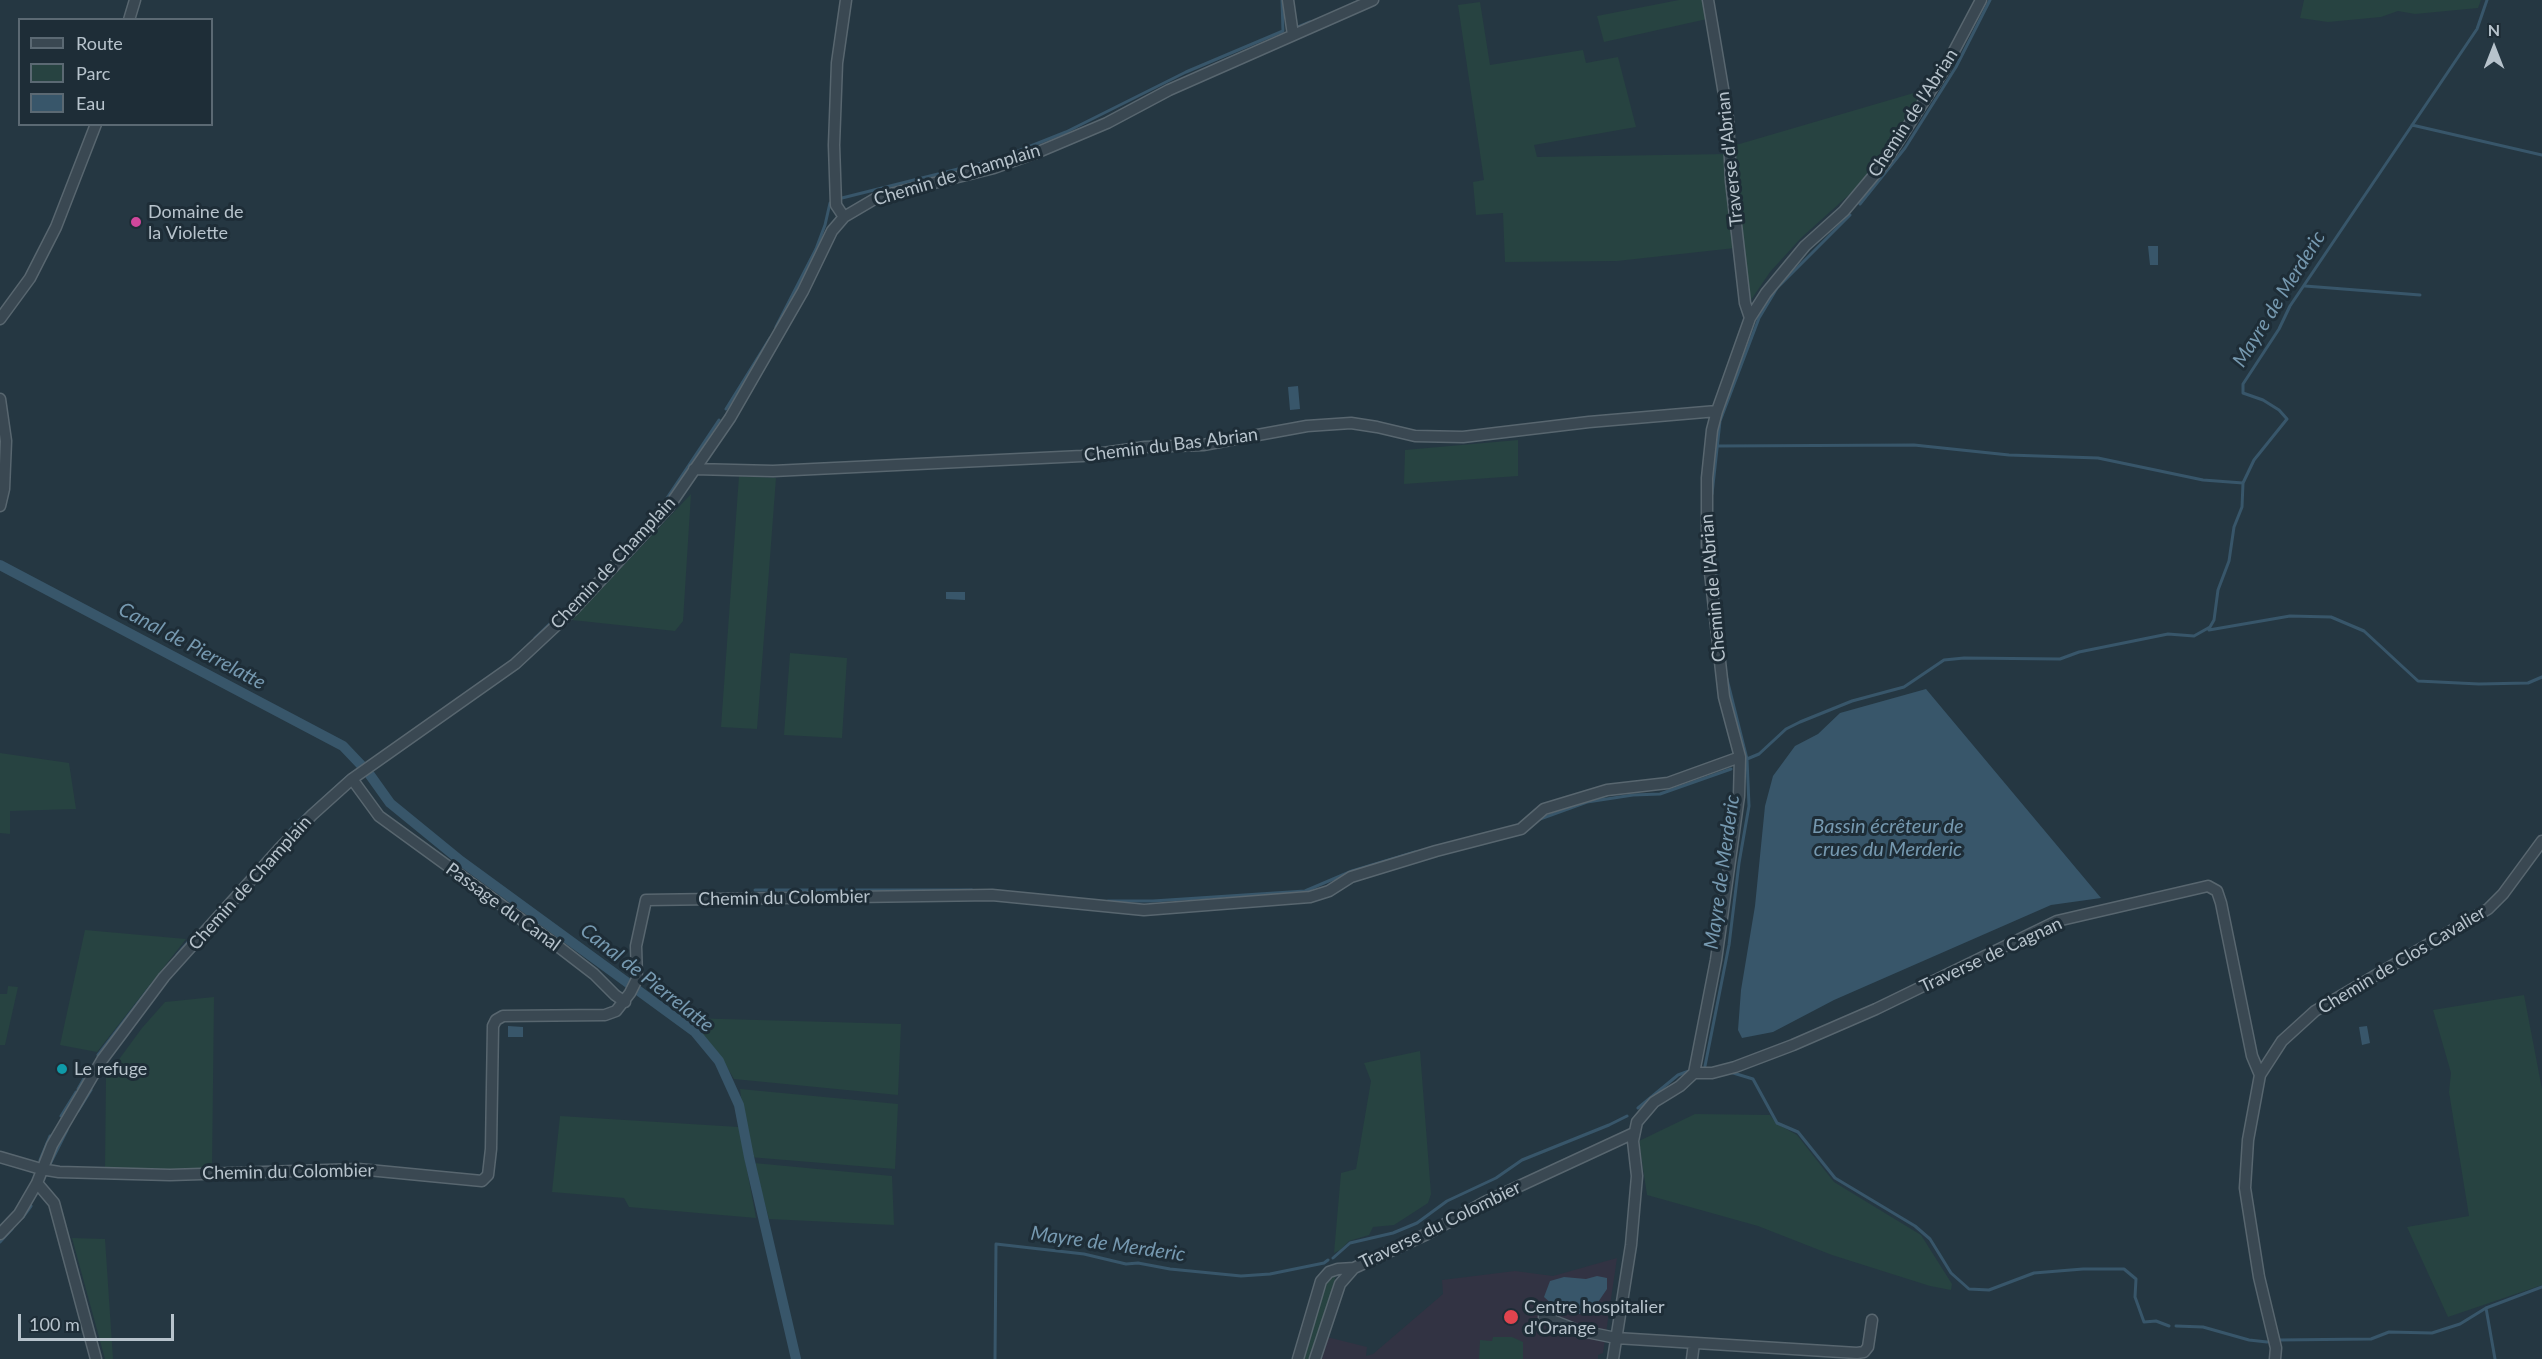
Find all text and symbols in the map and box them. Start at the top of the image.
legend [18,18,213,126]
north arrow [2464,18,2524,78]
text: N [2488,20,2500,39]
text: Route [76,32,123,54]
street label: Chemin de l'Abrian [1863,45,1963,181]
text: Parc [76,62,110,84]
street label: Traverse d'Abrian [1712,90,1748,228]
text: Eau [76,92,105,114]
street label: Chemin de Champlain [871,139,1043,211]
place label: Domaine de la Violette [148,201,244,244]
marker: Domaine de la Violette [129,215,143,229]
water label: Mayre de Merderic [2228,227,2330,371]
street label: Chemin du Bas Abrian [1083,424,1259,466]
street label: Chemin de Champlain [546,492,680,634]
street label: Chemin de l'Abrian [1696,513,1730,663]
water label: Canal de Pierrelatte [115,597,269,695]
water label: Mayre de Merderic [1699,793,1745,951]
street label: Chemin de Champlain [184,811,316,955]
water label: Bassin écrêteur de crues du Merderic [1812,815,1964,862]
street label: Passage du Canal [442,858,564,956]
street label: Chemin du Colombier [698,886,870,910]
street label: Chemin de Clos Cavalier [2314,901,2490,1019]
street label: Traverse de Cagnan [1917,913,2065,997]
water label: Canal de Pierrelatte [575,918,719,1038]
place label: Le refuge [74,1058,147,1080]
marker: Le refuge [55,1062,69,1076]
street label: Chemin du Colombier [202,1160,374,1184]
street label: Traverse du Colombier [1356,1176,1524,1274]
water label: Mayre de Merderic [1029,1221,1187,1267]
place label: Centre hospitalier d'Orange [1524,1296,1664,1338]
scale bar [21,1302,177,1340]
marker: Centre hospitalier d'Orange [1502,1308,1520,1326]
text: 100 m [29,1313,80,1335]

